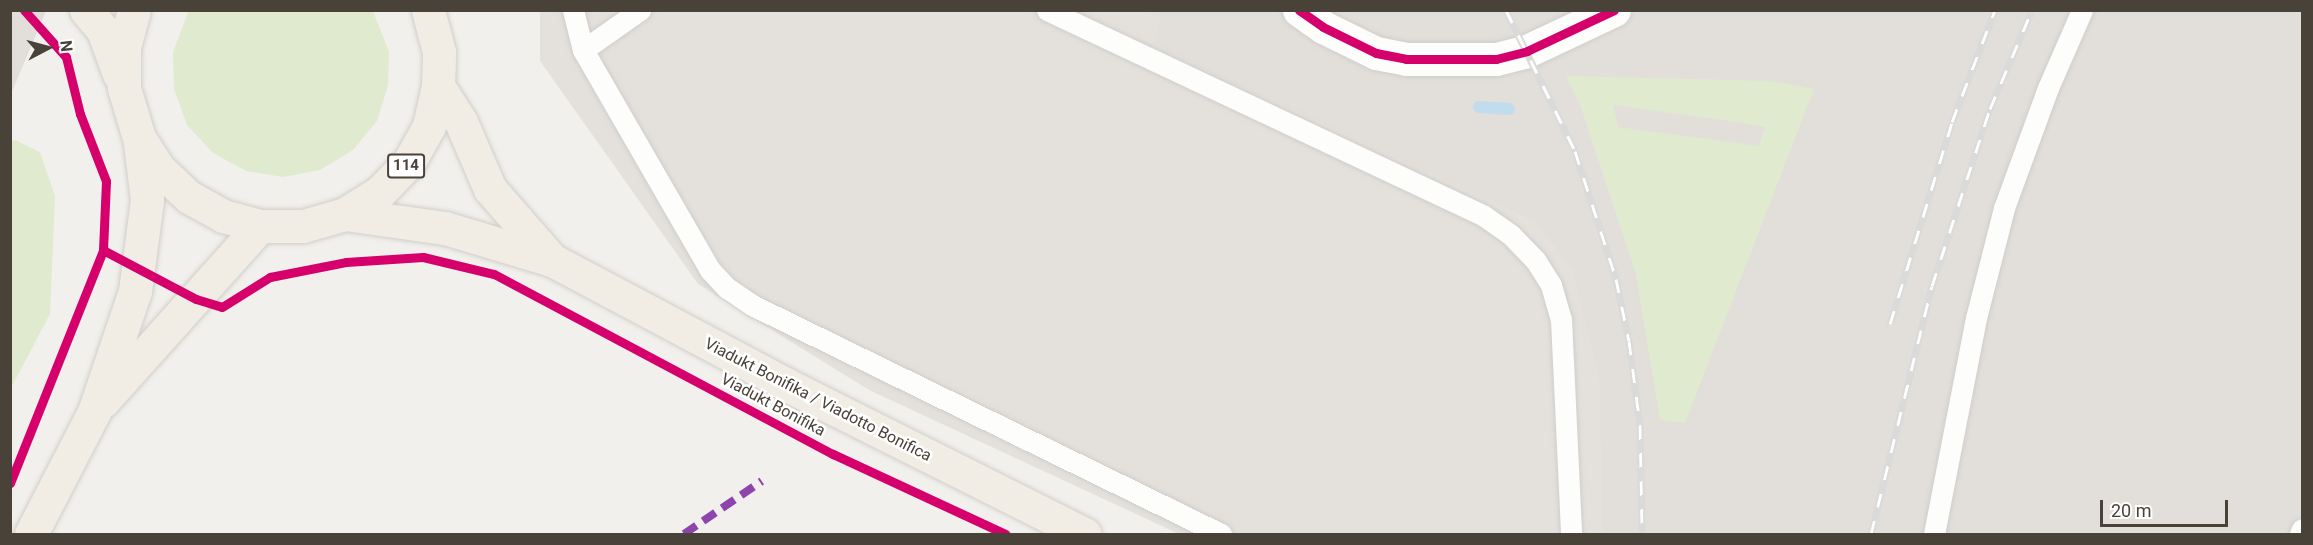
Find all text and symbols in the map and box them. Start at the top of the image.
north arrow [18,18,78,78]
text: N [56,39,76,53]
road number: 114 [386,154,426,178]
street label: Viadukt Bonifika / Viadotto Bonifica [701,334,935,466]
street label: Viadukt Bonifika [718,369,828,441]
scale bar [2103,488,2230,526]
text: 20 m [2111,500,2151,521]

